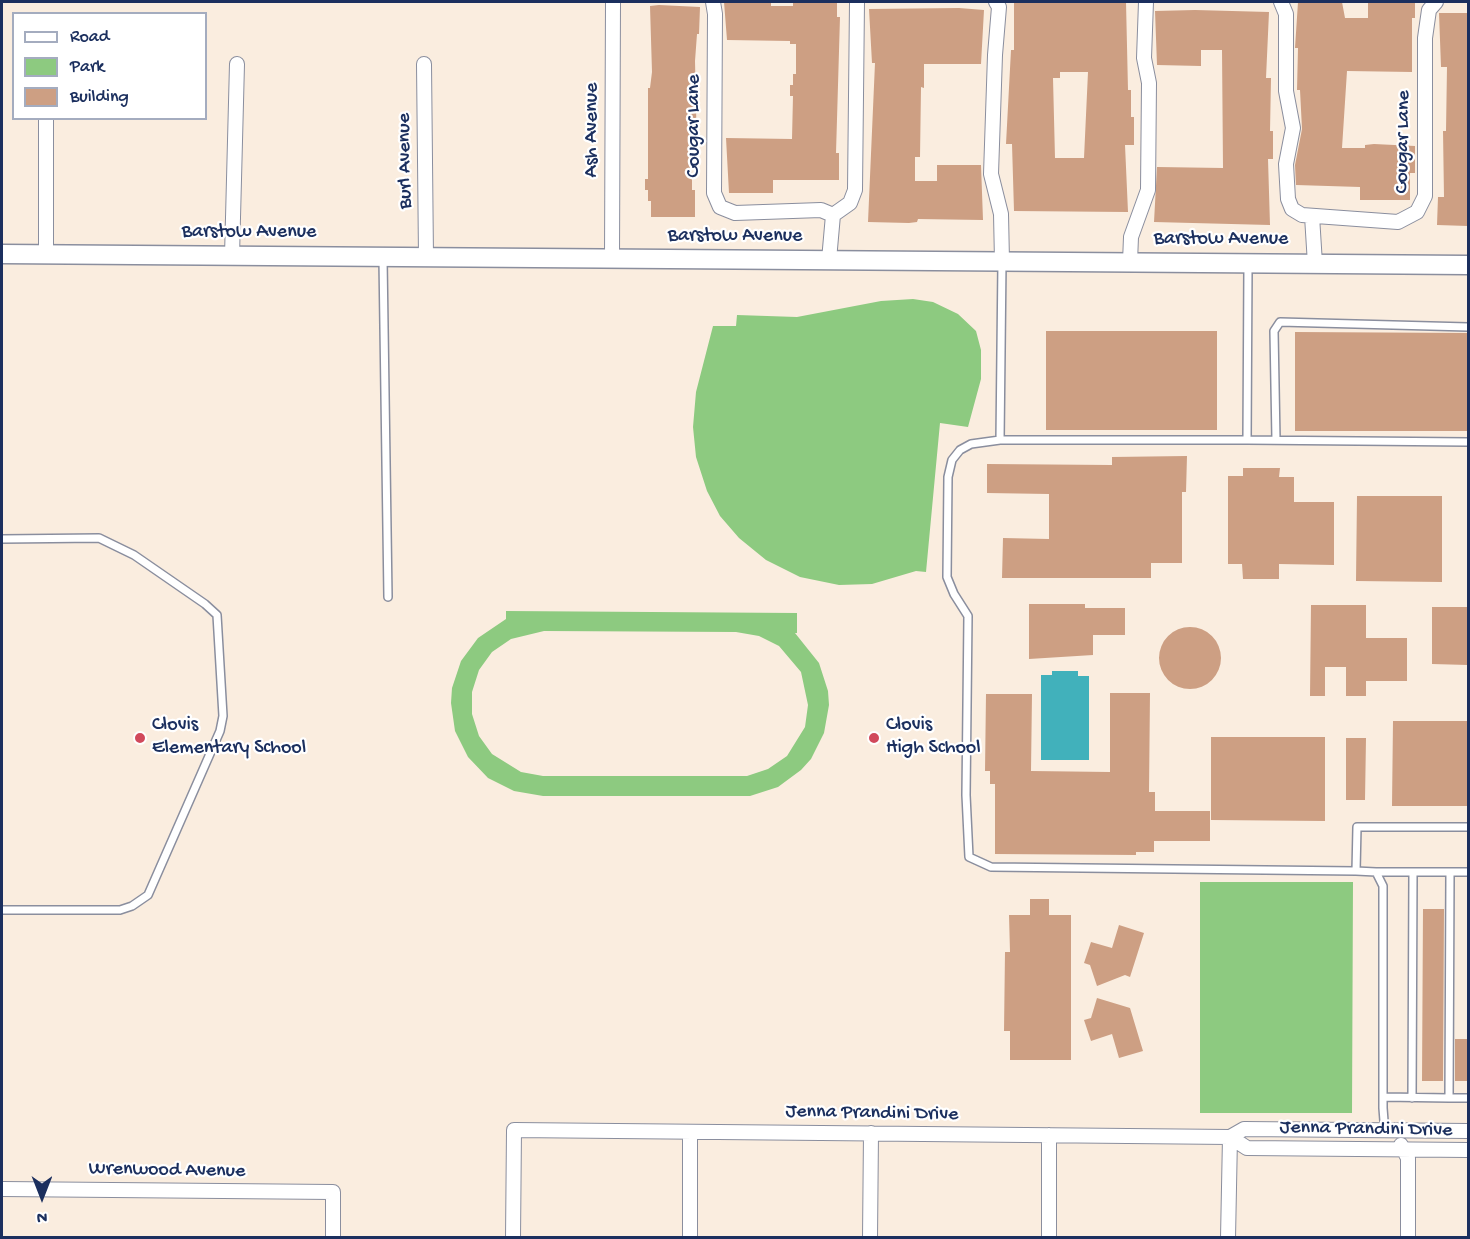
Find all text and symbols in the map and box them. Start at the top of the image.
legend [12,12,207,120]
text: Road [70,27,109,48]
text: Park [70,57,104,78]
street label: Cougar Lane [683,74,707,178]
street label: Ash Avenue [581,83,605,177]
text: Building [70,87,129,108]
street label: Cougar Lane [1391,90,1417,194]
street label: Burl Avenue [393,113,419,209]
street label: Barstow Avenue [182,221,316,245]
street label: Barstow Avenue [668,225,802,249]
street label: Barstow Avenue [1154,228,1288,252]
place label: Clovis Elementary School [152,714,306,761]
place label: Clovis High School [886,714,981,761]
marker: Clovis Elementary School [133,731,147,745]
marker: Clovis High School [867,731,881,745]
street label: Jenna Prandini Drive [785,1100,959,1128]
street label: Jenna Prandini Drive [1279,1116,1453,1144]
street label: Wrenwood Avenue [88,1158,246,1184]
north arrow [12,1167,72,1227]
text: N [37,1206,47,1225]

